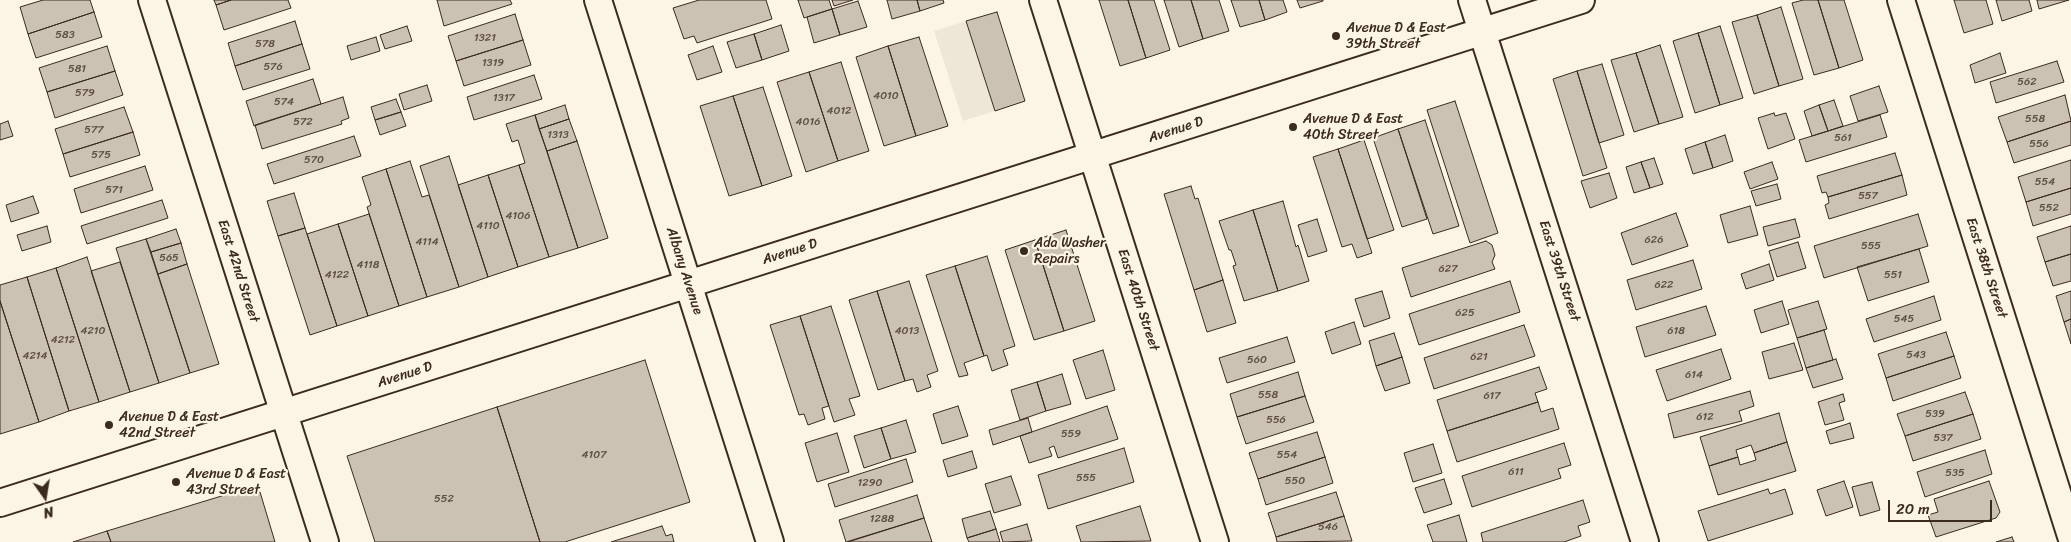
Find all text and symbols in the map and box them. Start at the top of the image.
place label: Avenue D & East 39th Street [1346,20,1446,52]
house number: 583 [55,28,75,42]
marker: Avenue D & East 39th Street [1330,30,1342,42]
house number: 1321 [474,31,496,45]
house number: 578 [255,37,275,51]
house number: 1319 [482,56,504,70]
house number: 576 [263,60,283,74]
house number: 581 [68,62,86,76]
house number: 562 [2017,75,2037,89]
house number: 579 [75,86,95,100]
house number: 4010 [873,89,899,103]
house number: 1317 [493,91,515,105]
house number: 574 [274,95,294,109]
house number: 4012 [827,104,851,118]
place label: Avenue D & East 40th Street [1303,111,1403,144]
house number: 558 [2025,112,2045,126]
street label: Avenue D [1146,113,1206,147]
house number: 572 [293,115,313,129]
house number: 4016 [796,115,820,129]
marker: Avenue D & East 40th Street [1287,121,1299,133]
house number: 577 [84,123,104,137]
house number: 1313 [547,128,569,142]
house number: 561 [1834,131,1852,145]
house number: 556 [2029,137,2049,151]
house number: 575 [91,148,111,162]
house number: 570 [304,153,324,167]
house number: 554 [2035,175,2055,189]
house number: 571 [105,183,123,197]
house number: 557 [1858,189,1878,203]
house number: 552 [2039,201,2059,215]
house number: 4106 [506,209,530,223]
street label: East 38th Street [1962,216,2010,320]
street label: East 42nd Street [213,217,263,325]
street label: East 39th Street [1535,218,1583,324]
house number: 4110 [476,219,500,233]
street label: Albany Avenue [662,225,706,317]
house number: 626 [1645,233,1663,247]
house number: 4114 [415,235,439,249]
street label: Avenue D [760,235,820,269]
place label: Ada Washer Repairs [1034,235,1106,268]
house number: 555 [1861,239,1881,253]
marker: Ada Washer Repairs [1018,245,1030,257]
street label: East 40th Street [1114,247,1162,353]
house number: 565 [159,251,179,265]
house number: 4118 [357,258,379,272]
house number: 627 [1439,262,1457,276]
house number: 4122 [325,268,349,282]
house number: 551 [1884,268,1902,282]
house number: 622 [1655,278,1673,292]
house number: 625 [1455,306,1475,320]
house number: 545 [1894,312,1914,326]
house number: 4210 [81,324,105,338]
house number: 4013 [895,324,919,338]
house number: 618 [1667,324,1685,338]
house number: 4212 [51,333,75,347]
house number: 543 [1906,348,1926,362]
house number: 4214 [23,349,47,363]
house number: 621 [1470,350,1488,364]
house number: 560 [1247,353,1267,367]
street label: Avenue D [375,358,435,392]
house number: 614 [1685,368,1703,382]
house number: 558 [1258,388,1278,402]
house number: 617 [1483,389,1501,403]
house number: 539 [1925,407,1945,421]
place label: Avenue D & East 42nd Street [119,409,219,442]
house number: 612 [1696,410,1714,424]
house number: 556 [1266,413,1286,427]
marker: Avenue D & East 42nd Street [103,419,115,431]
house number: 559 [1061,427,1081,441]
house number: 537 [1933,431,1953,445]
house number: 4107 [582,448,606,462]
house number: 554 [1277,448,1297,462]
house number: 611 [1508,465,1524,479]
place label: Avenue D & East 43rd Street [186,466,286,498]
house number: 535 [1945,466,1965,480]
house number: 555 [1076,471,1096,485]
north arrow [20,472,70,522]
house number: 550 [1285,474,1305,488]
marker: Avenue D & East 43rd Street [170,476,182,488]
house number: 1290 [858,476,882,490]
scale bar [1891,490,1995,522]
house number: 552 [434,492,454,506]
text: 20 m [1896,496,1930,522]
text: N [41,499,56,525]
house number: 1288 [870,512,894,526]
house number: 546 [1318,520,1338,534]

